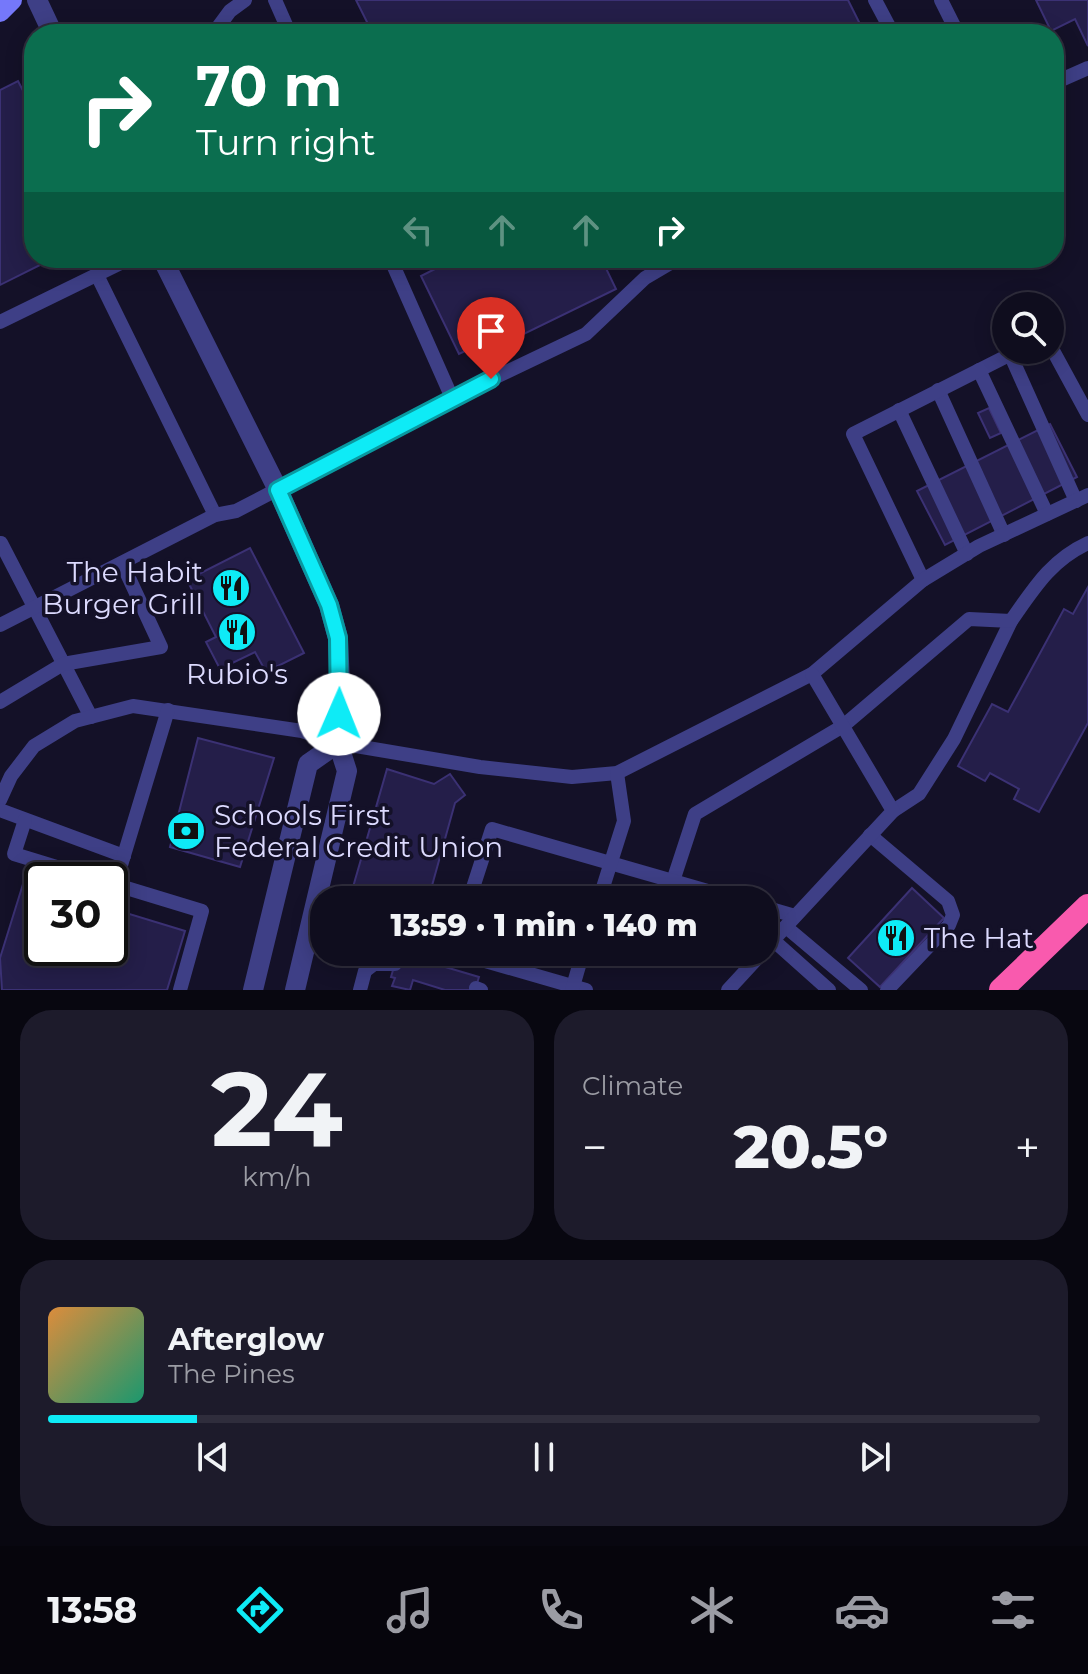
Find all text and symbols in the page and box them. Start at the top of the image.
text: 70 m [196,52,342,120]
icon: right [64,56,168,160]
text: Turn right [196,120,376,164]
icon: left [396,208,440,252]
icon: ahead [480,208,524,252]
icon: ahead [564,208,608,252]
icon: right [648,208,692,252]
map controls [992,292,1064,364]
button: search [992,292,1064,364]
pin [457,297,525,379]
icon: arrive [469,309,513,353]
place label: The Habit Burger Grill [42,555,203,621]
restaurant icon: The Habit Burger Grill [210,567,252,609]
restaurant icon: Rubio's [216,611,258,653]
place label: Rubio's [186,657,288,691]
position arrow [297,672,381,756]
place label: Schools First Federal Credit Union [214,798,503,864]
bank icon: Schools First Federal Credit Union [165,810,207,852]
speed limit sign: 30 [24,862,128,966]
text: 13:59 · 1 min · 140 m [391,907,698,944]
restaurant icon: The Hat [875,917,917,959]
place label: The Hat [924,921,1034,955]
text: 24 [211,1045,343,1172]
text: Climate [582,1070,683,1102]
text: 20.5° [734,1110,888,1183]
text: − [582,1120,607,1174]
text: + [1015,1120,1040,1174]
text: km/h [242,1161,312,1193]
text: Afterglow [168,1321,324,1358]
text: The Pines [168,1358,295,1390]
icon: previous [191,1435,235,1479]
icon: pause [522,1435,566,1479]
icon: next [853,1435,897,1479]
icon: directions [232,1582,288,1638]
icon: music [382,1582,438,1638]
icon: phone [533,1582,589,1638]
icon: climate [684,1582,740,1638]
icon: car [834,1582,890,1638]
icon: filters [985,1582,1041,1638]
text: 13:58 [47,1588,137,1632]

